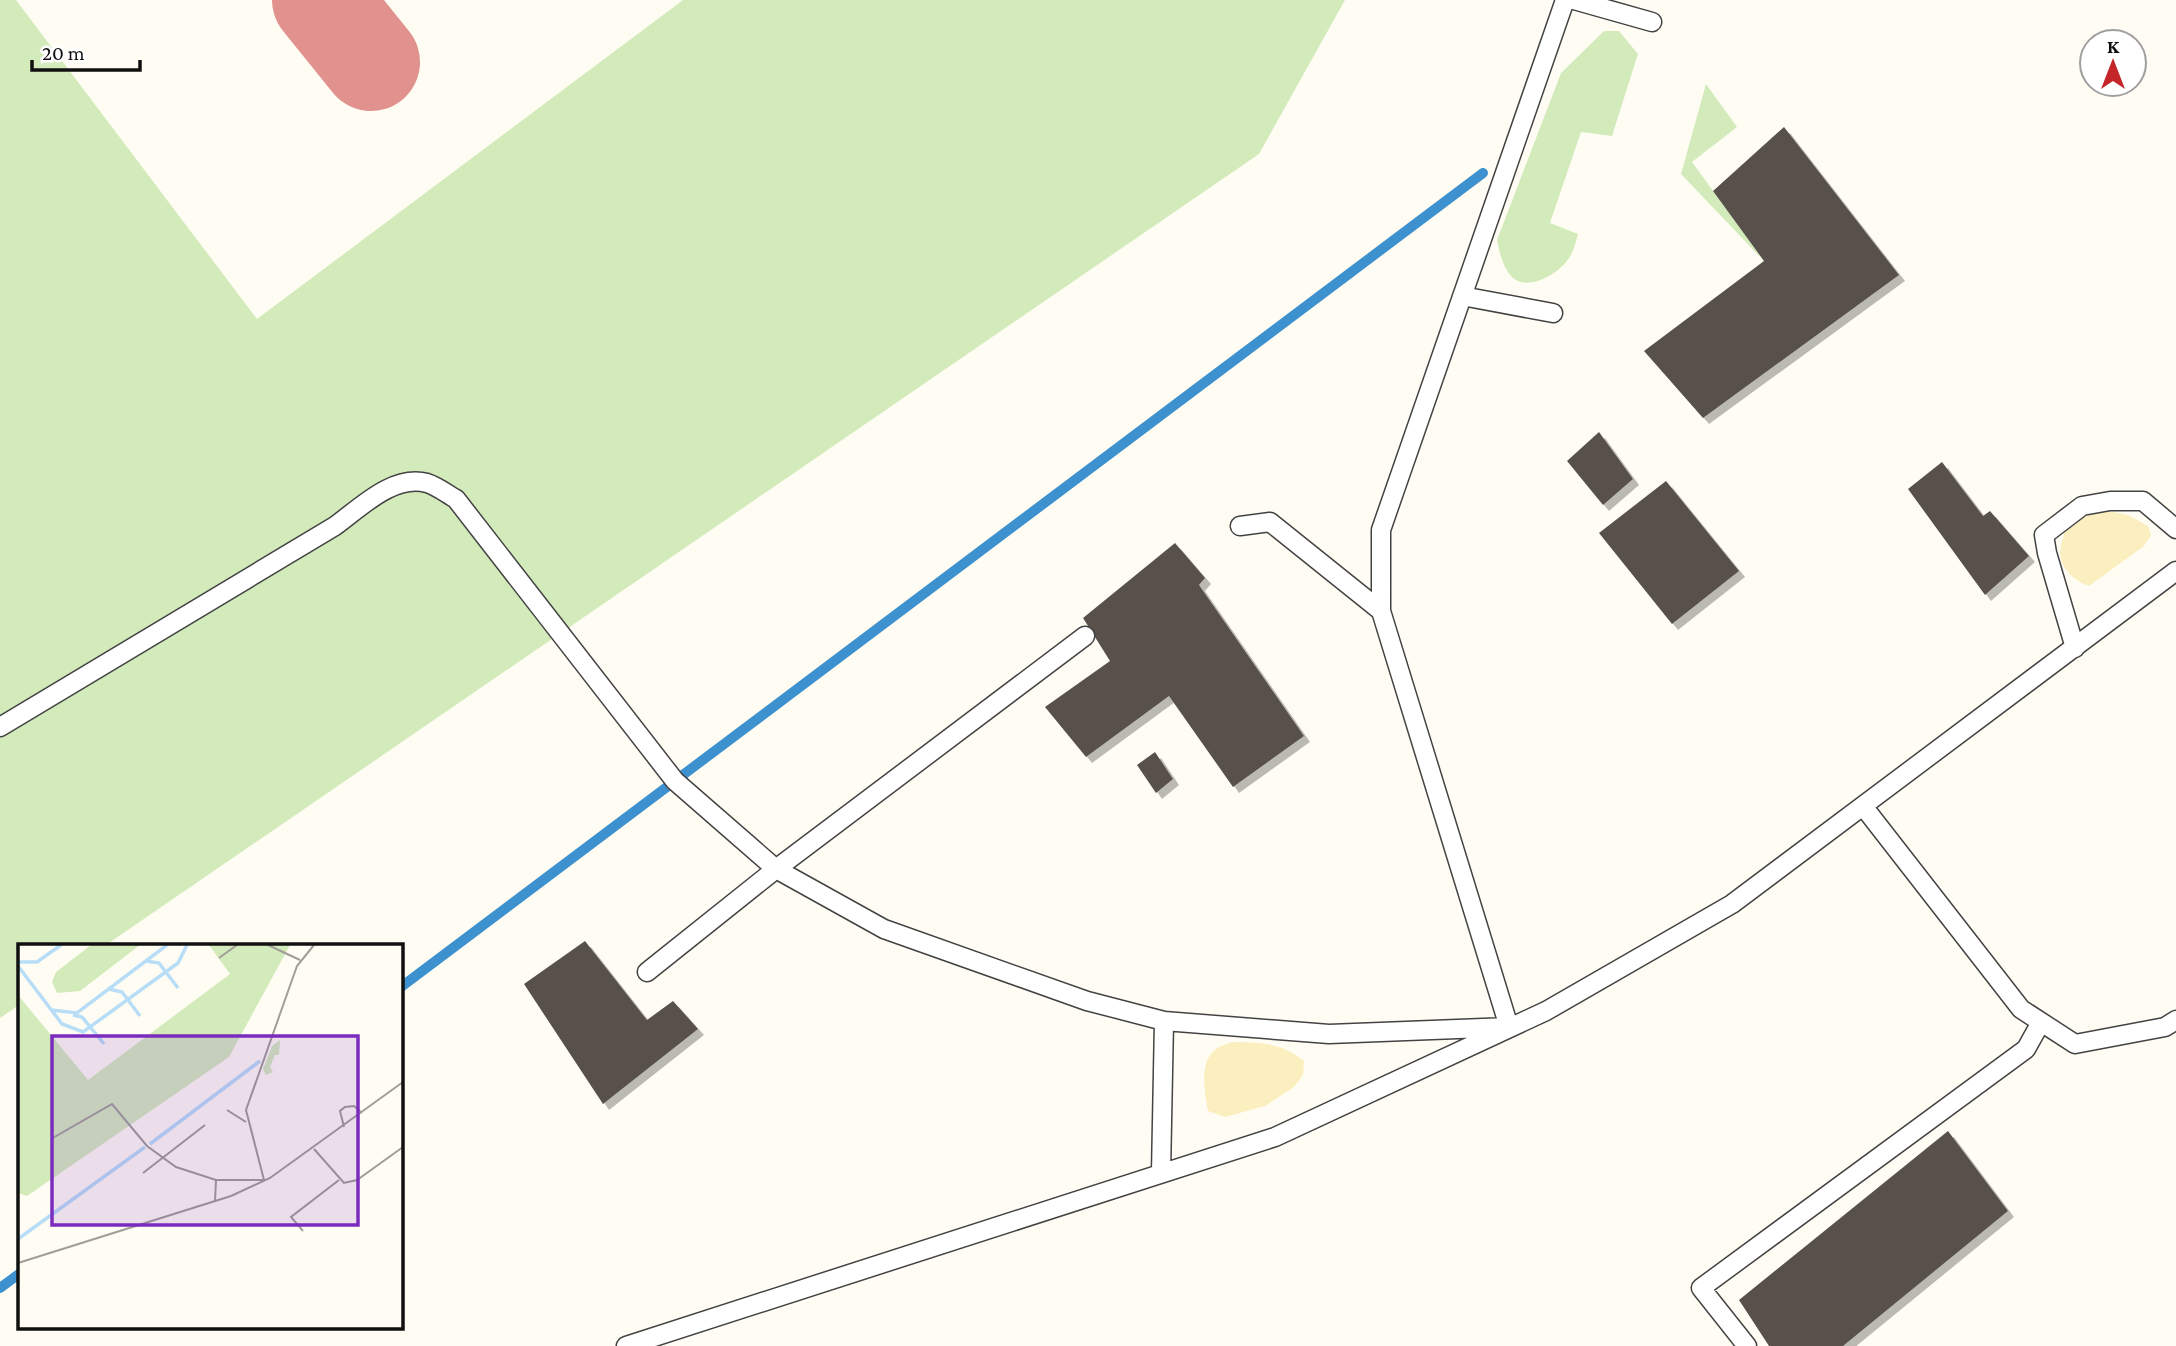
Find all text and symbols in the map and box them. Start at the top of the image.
scale bar [32,28,140,72]
north arrow [2078,28,2148,98]
text: K [2107,36,2120,57]
text: 20 m [42,41,85,65]
inset map [18,944,402,1328]

